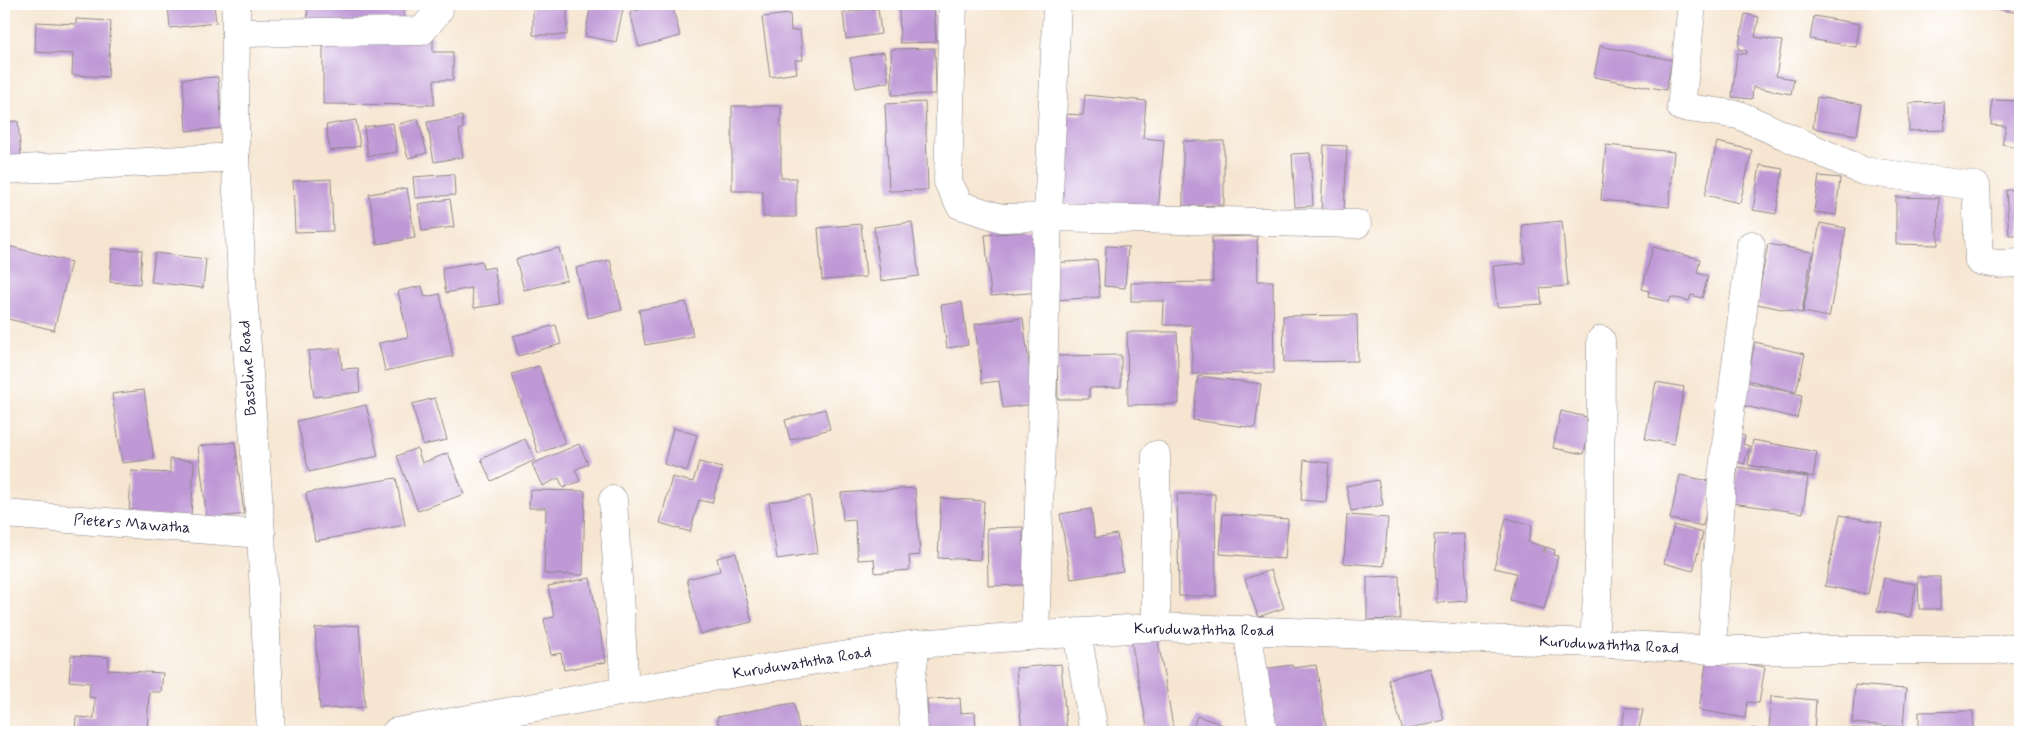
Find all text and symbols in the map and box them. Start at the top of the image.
street label: Baseline Road [234,320,262,416]
street label: Pieters Mawatha [73,509,191,539]
street label: Kuruduwaththa Road [1134,618,1274,642]
street label: Kuruduwaththa Road [1538,631,1680,659]
street label: Kuruduwaththa Road [731,642,873,684]

